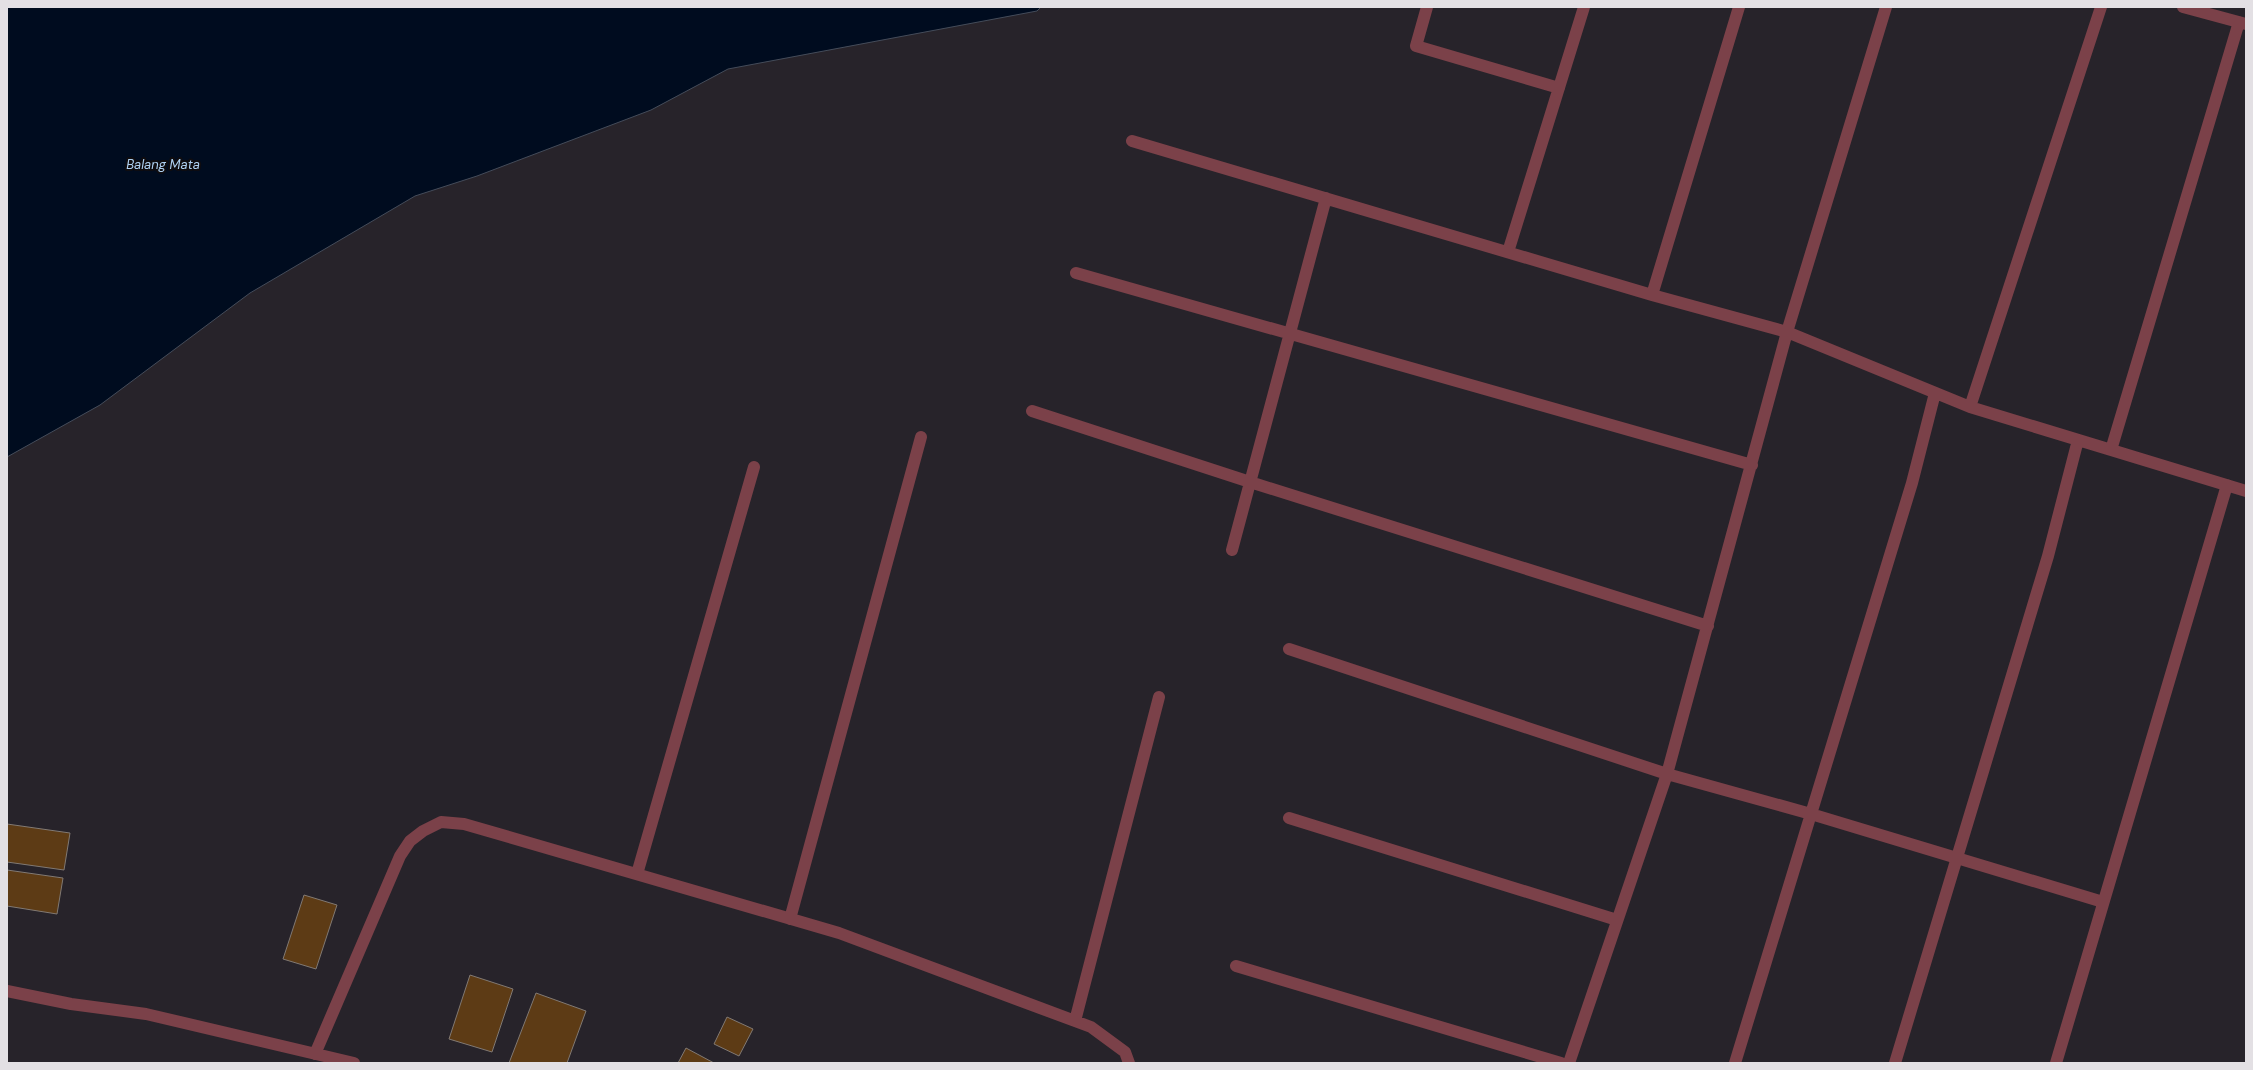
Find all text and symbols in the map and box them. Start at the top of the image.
water label: Balang Mata [126,156,200,173]

